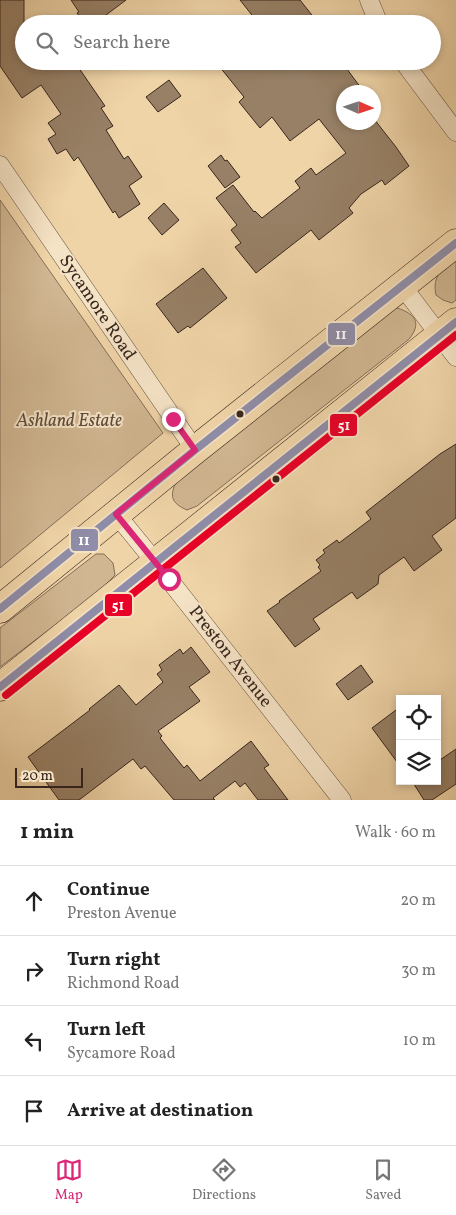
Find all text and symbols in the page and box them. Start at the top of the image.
search box [15,15,441,70]
icon: search [33,29,61,57]
text: Search here [73,30,170,56]
north arrow [336,85,381,130]
street label: Sycamore Road [52,250,142,366]
line badge: 11 [327,322,356,346]
text: 11 [335,326,347,345]
route end [162,408,185,431]
park label: Ashland Estate [15,409,122,434]
unlabelled marker [235,409,245,419]
line badge: 51 [329,413,358,437]
text: 51 [338,417,350,436]
unlabelled marker [271,474,281,484]
line badge: 11 [70,528,99,552]
text: 11 [78,532,90,551]
route start [158,568,181,591]
line badge: 51 [104,593,133,617]
text: 51 [112,597,124,616]
street label: Preston Avenue [182,601,278,713]
map controls [396,695,441,785]
button: locate [396,695,441,740]
button: layers [396,740,441,785]
scale bar [15,765,82,788]
text: 20 m [22,767,53,786]
text: 1 min [20,818,74,847]
text: Walk · 60 m [355,822,436,844]
text: Continue [67,877,150,903]
icon: ahead [20,887,48,915]
text: 20 m [401,890,436,912]
text: Preston Avenue [67,903,177,925]
text: Turn right [67,947,160,973]
icon: right [20,957,48,985]
text: 30 m [401,960,436,982]
text: Richmond Road [67,973,180,995]
text: Turn left [67,1017,146,1043]
icon: left [20,1027,48,1055]
text: 10 m [403,1030,436,1052]
text: Sycamore Road [67,1043,176,1065]
icon: arrive [20,1097,48,1125]
text: Arrive at destination [67,1098,253,1124]
tab: Map [55,1156,83,1205]
tab: Directions [192,1156,256,1205]
tab: Saved [365,1156,401,1205]

